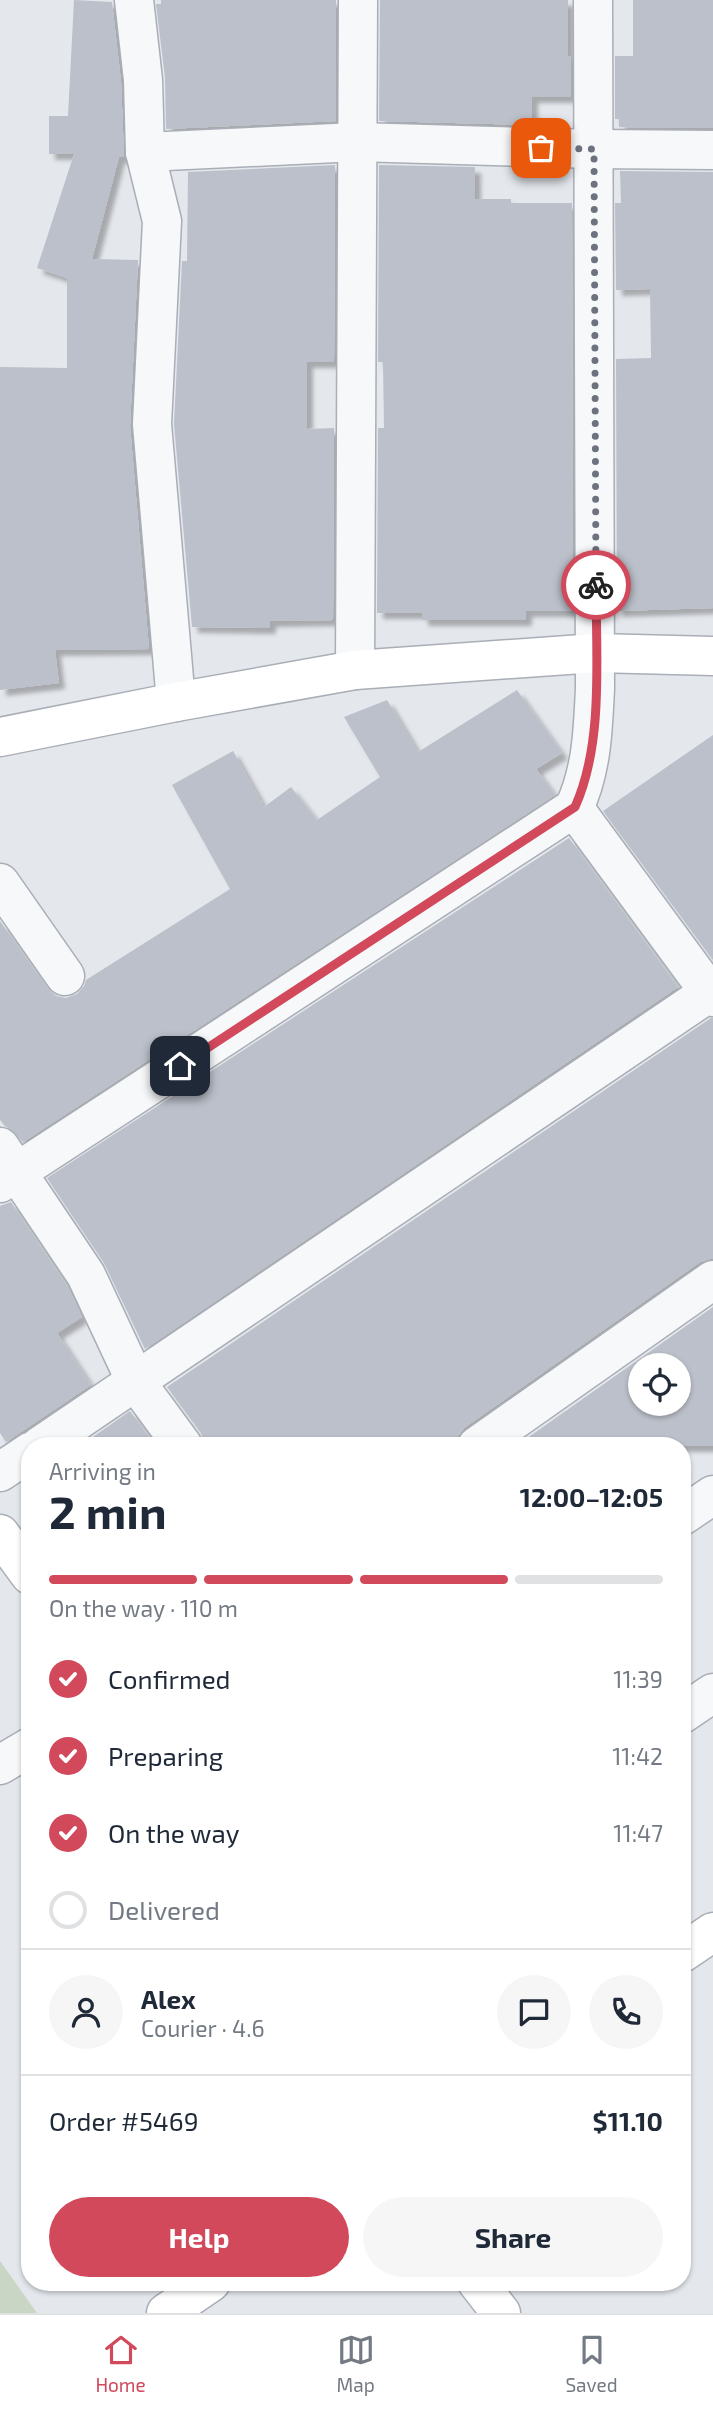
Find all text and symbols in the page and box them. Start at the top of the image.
pin [511,118,571,178]
icon: bag [522,129,560,167]
courier [561,550,631,620]
icon: bike [577,566,615,604]
pin [150,1036,210,1096]
icon: home [161,1047,199,1085]
map controls [628,1353,691,1416]
button: locate [628,1353,691,1416]
text: Arriving in [49,1457,156,1485]
text: 12:00–12:05 [520,1481,663,1512]
text: 2 min [49,1483,167,1538]
text: On the way · 110 m [49,1594,238,1622]
icon: check [49,1660,87,1698]
text: Confirmed [108,1663,231,1694]
text: 11:39 [613,1665,663,1693]
icon: check [49,1737,87,1775]
text: Preparing [108,1740,223,1771]
text: 11:42 [612,1742,663,1770]
icon: check [49,1814,87,1852]
text: On the way [108,1817,239,1848]
text: 11:47 [613,1819,663,1847]
text: Delivered [108,1894,220,1925]
button: person [49,1975,123,2049]
button: chat [497,1975,571,2049]
button: phone [589,1975,663,2049]
text: Alex [141,1983,196,2014]
text: Courier · 4.6 [141,2014,265,2042]
text: Order #5469 [49,2105,199,2136]
text: $11.10 [593,2105,663,2136]
button: Help [49,2197,349,2277]
button: Share [363,2197,663,2277]
tab: Home [95,2331,146,2396]
tab: Map [337,2331,375,2396]
tab: Saved [565,2331,618,2396]

